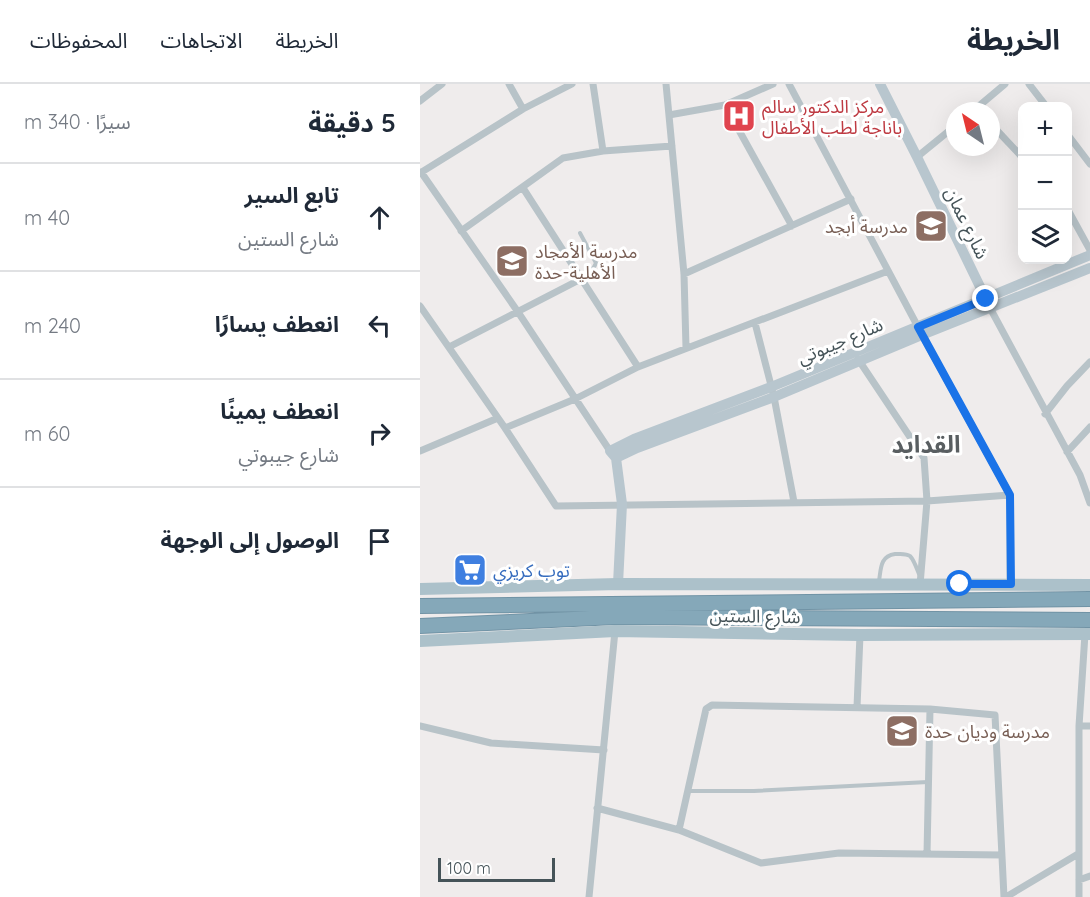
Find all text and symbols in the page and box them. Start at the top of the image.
text: الخريطة [967,22,1060,57]
text: المحفوظات [30,27,127,53]
text: الاتجاهات [160,27,242,53]
text: الخريطة [275,27,338,53]
place label: مركز الدكتور سالم باناجة لطب الأطفال [762,95,902,139]
hospital icon: مركز الدكتور سالم باناجة لطب الأطفال [721,98,757,134]
north arrow [946,102,1000,156]
map controls [1018,102,1072,264]
button: + [1018,102,1072,156]
text: 5 دقيقة [308,106,396,139]
text: سيرًا · 340 m [24,109,131,134]
button: − [1018,156,1072,210]
text: تابع السير [245,181,339,209]
street label: شارع عمان [937,183,994,264]
icon: ahead [363,201,396,234]
text: 40 m [24,205,70,230]
school or university icon: مدرسة أبجد [913,208,949,244]
button: layers [1018,210,1072,264]
place label: مدرسة أبجد [825,215,908,238]
text: شارع الستين [238,226,339,251]
place label: مدرسة الأمجاد الأهلية-حدة [535,240,637,284]
school or university icon: مدرسة الأمجاد الأهلية-حدة [494,243,530,279]
route end [972,285,998,311]
icon: left [363,309,396,342]
text: انعطف يسارًا [215,310,339,338]
text: 240 m [24,313,81,338]
street label: شارع جيبوتي [794,313,887,372]
text: انعطف يمينًا [220,397,339,425]
icon: right [363,417,396,450]
text: 60 m [24,421,70,446]
district label: القدايد [892,429,960,459]
text: شارع جيبوتي [238,442,339,467]
icon: arrive [363,525,396,558]
text: الوصول إلى الوجهة [161,526,339,554]
supermarket icon: توب كريزي [452,552,488,588]
place label: توب كريزي [493,559,570,584]
route start [946,570,972,596]
street label: شارع الستين [709,604,801,631]
school or university icon: مدرسة وديان حدة [884,713,920,749]
place label: مدرسة وديان حدة [925,720,1050,743]
scale bar [438,855,555,882]
text: 100 m [447,858,491,878]

